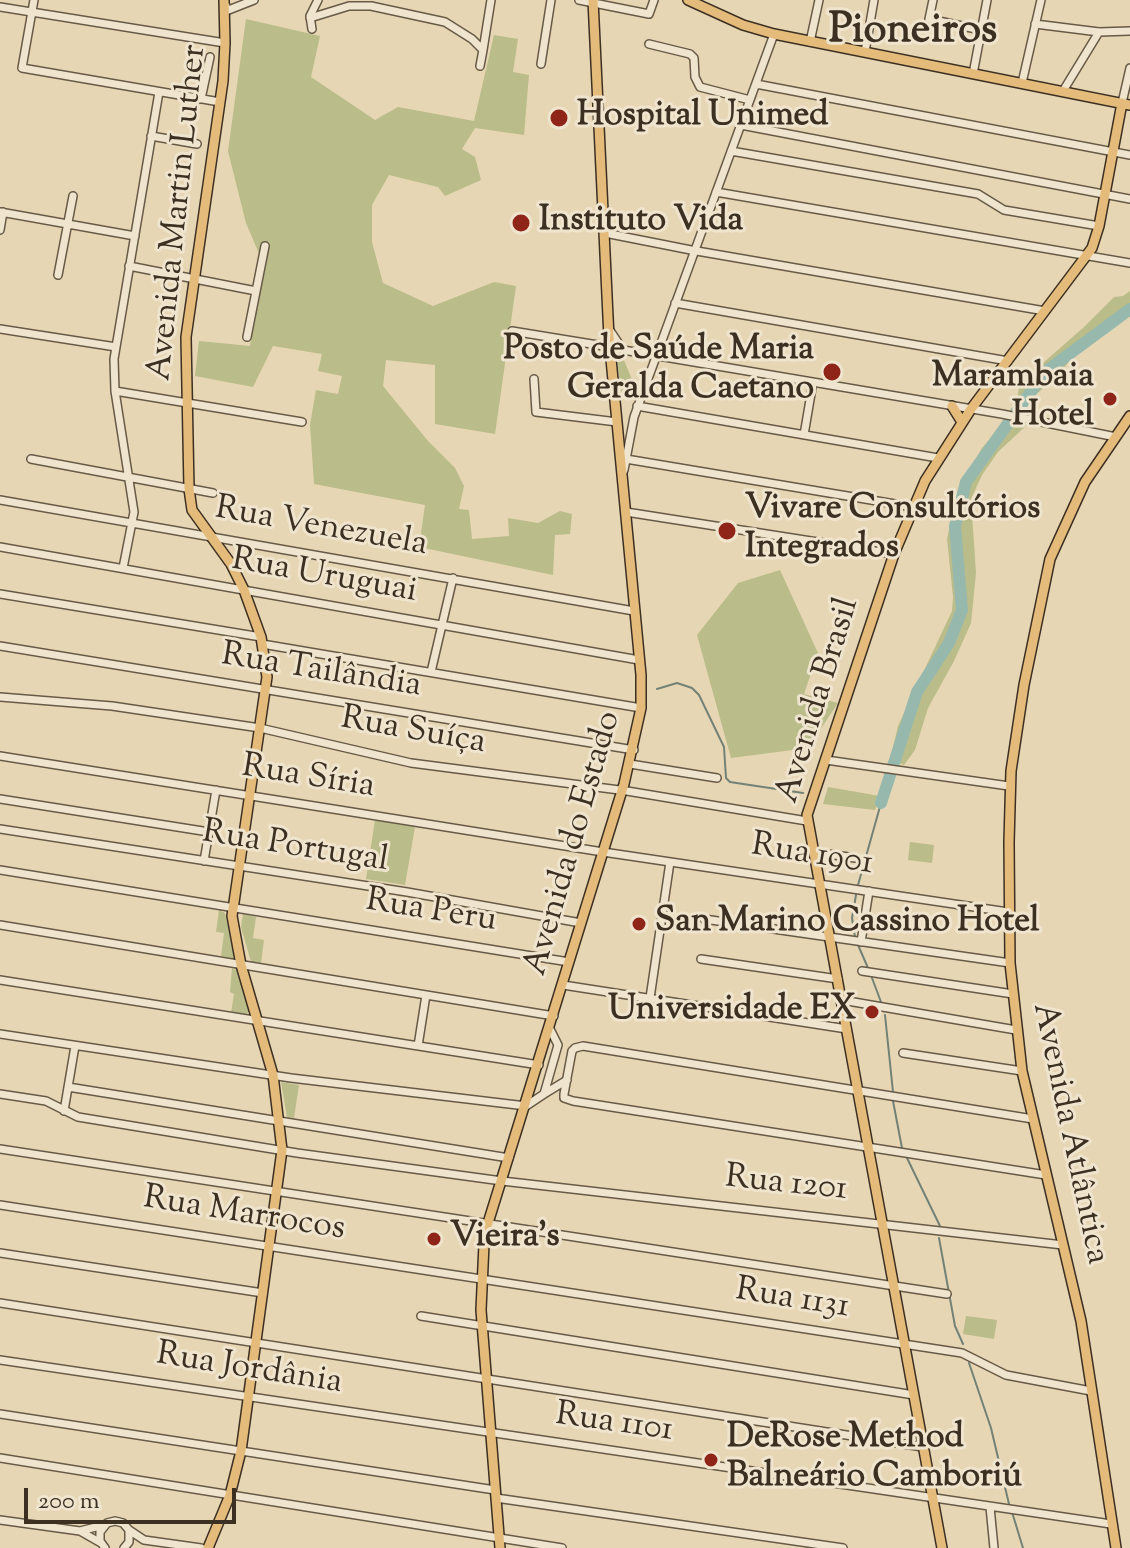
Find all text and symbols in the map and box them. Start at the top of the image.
district label: Pioneiros [829,9,997,59]
street label: Avenida Martin Luther [142,43,218,383]
place label: Hospital Unimed [577,98,829,138]
marker: Hospital Unimed [548,107,570,129]
place label: Instituto Vida [539,203,743,243]
marker: Instituto Vida [510,212,532,234]
place label: Posto de Saúde Maria Geralda Caetano [503,332,814,412]
place label: Marambaia Hotel [932,359,1094,438]
marker: Posto de Saúde Maria Geralda Caetano [821,361,843,383]
marker: Marambaia Hotel [1101,390,1119,408]
street label: Rua Venezuela [212,490,430,568]
place label: Vivare Consultórios Integrados [745,491,1040,570]
marker: Vivare Consultórios Integrados [716,520,738,542]
street label: Rua Uruguai [228,542,420,614]
street label: Avenida Brasil [769,593,871,809]
street label: Rua Tailândia [218,637,424,709]
street label: Rua Suíça [337,700,489,766]
street label: Avenida do Estado [518,707,632,981]
street label: Rua Síria [239,748,377,810]
street label: Rua Portugal [199,814,391,884]
street label: Rua 1901 [748,827,876,887]
street label: Rua Peru [363,883,499,943]
place label: San Marino Cassino Hotel [655,904,1039,944]
marker: San Marino Cassino Hotel [630,915,648,933]
place label: Universidade EX [608,992,856,1032]
street label: Avenida Atlântica [1020,1000,1116,1268]
marker: Universidade EX [863,1003,881,1021]
street label: Rua 1201 [723,1159,849,1213]
street label: Rua Marrocos [140,1180,348,1252]
place label: Vieira's [450,1219,560,1259]
marker: Vieira's [425,1230,443,1248]
street label: Rua 1131 [732,1272,852,1330]
street label: Rua Jordânia [153,1336,345,1406]
street label: Rua 1101 [553,1397,675,1453]
place label: DeRose Method Balneário Camboriú [727,1420,1022,1500]
marker: DeRose Method Balneário Camboriú [702,1451,720,1469]
scale bar [28,1472,240,1522]
text: 200 m [38,1485,100,1519]

